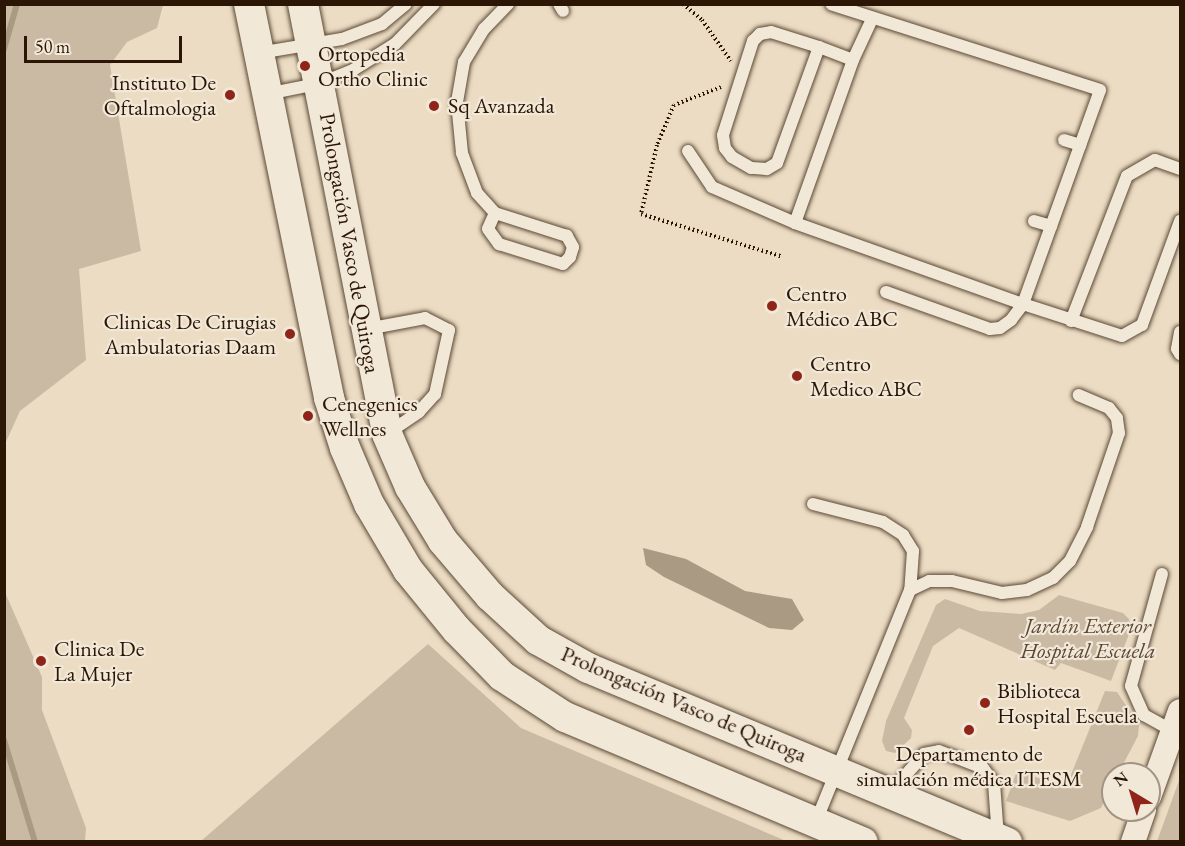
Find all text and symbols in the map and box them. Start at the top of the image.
scale bar [27,24,184,62]
text: 50 m [35,35,70,58]
place label: Ortopedia Ortho Clinic [318,40,428,92]
marker: Ortopedia Ortho Clinic [296,57,314,75]
place label: Instituto De Oftalmologia [104,69,216,120]
marker: Instituto De Oftalmologia [221,86,239,104]
place label: Sq Avanzada [448,93,554,119]
marker: Sq Avanzada [425,97,443,115]
street label: Prolongación Vasco de Quiroga [314,111,386,375]
place label: Centro Médico ABC [786,280,898,332]
marker: Centro Médico ABC [763,297,781,315]
place label: Clinicas De Cirugias Ambulatorias Daam [103,308,276,360]
marker: Clinicas De Cirugias Ambulatorias Daam [281,325,299,343]
place label: Centro Medico ABC [810,350,922,402]
marker: Centro Medico ABC [788,367,806,385]
place label: Cenegenics Wellnes [322,390,418,442]
marker: Cenegenics Wellnes [299,407,317,425]
park label: Jardín Exterior Hospital Escuela [1021,612,1155,664]
place label: Clinica De La Mujer [54,635,144,686]
street label: Prolongación Vasco de Quiroga [557,640,811,768]
marker: Clinica De La Mujer [32,652,50,670]
place label: Biblioteca Hospital Escuela [997,677,1138,728]
marker: Biblioteca Hospital Escuela [978,696,992,710]
marker: Departamento de simulación médica ITESM [962,723,976,737]
place label: Departamento de simulación médica ITESM [857,740,1081,792]
north arrow [1101,762,1161,822]
text: N [1109,767,1132,791]

